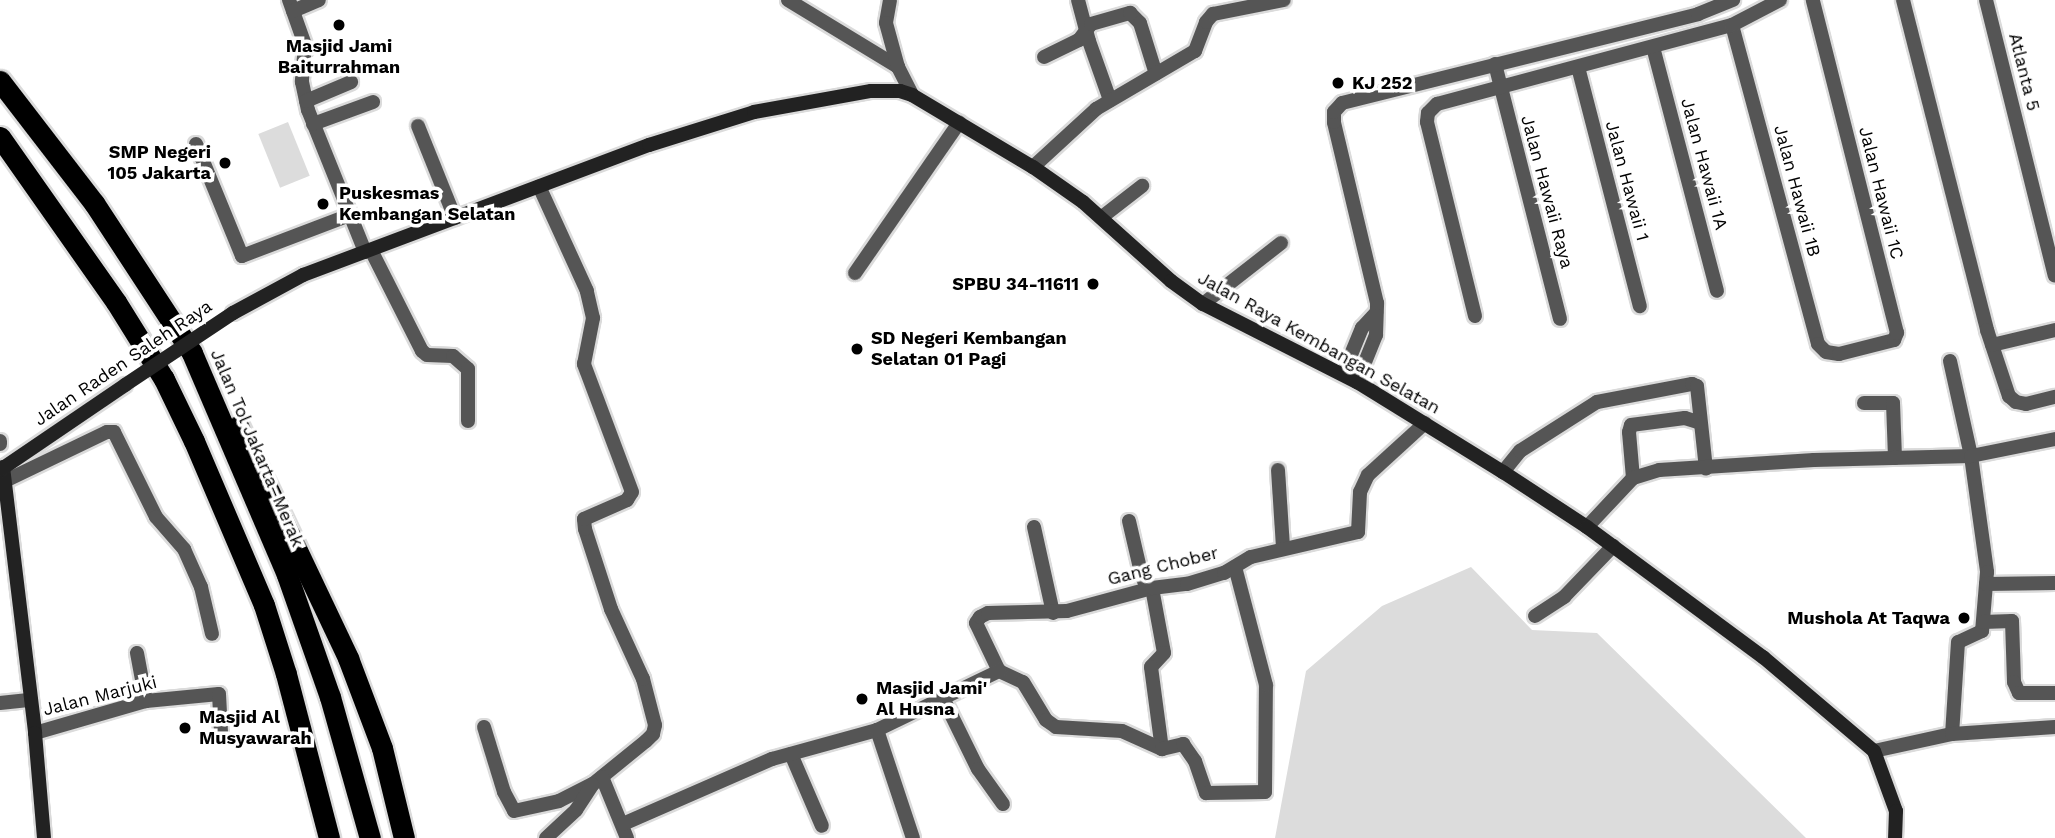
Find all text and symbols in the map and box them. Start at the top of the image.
marker: Masjid Jami Baiturrahman [331,17,347,33]
street label: Atlanta 5 [2004,31,2044,113]
place label: Masjid Jami Baiturrahman [278,36,400,78]
place label: KJ 252 [1352,72,1412,94]
marker: KJ 252 [1330,75,1346,91]
street label: Jalan Hawaii 1A [1676,96,1732,232]
street label: Jalan Hawaii Raya [1516,113,1578,271]
street label: Jalan Hawaii 1 [1601,118,1653,244]
street label: Jalan Hawaii 1B [1769,123,1825,259]
street label: Jalan Hawaii 1C [1854,124,1908,262]
place label: SMP Negeri 105 Jakarta [107,142,211,184]
marker: SMP Negeri 105 Jakarta [217,155,233,171]
place label: Puskesmas Kembangan Selatan [339,183,515,226]
marker: Puskesmas Kembangan Selatan [313,194,333,214]
street label: Jalan Raya Kembangan Selatan [1194,267,1444,419]
place label: SPBU 34-11611 [952,273,1079,295]
marker: SPBU 34-11611 [1085,276,1101,292]
street label: Jalan Raden Saleh Raya [30,295,216,431]
place label: SD Negeri Kembangan Selatan 01 Pagi [871,328,1067,370]
marker: SD Negeri Kembangan Selatan 01 Pagi [849,341,865,357]
street label: Jalan Tol Jakarta–Merak [205,345,309,551]
street label: Gang Chober [1105,542,1221,590]
place label: Mushola At Taqwa [1786,607,1950,629]
marker: Mushola At Taqwa [1956,610,1972,626]
street label: Jalan Marjuki [41,671,159,721]
place label: Masjid Jami' Al Husna [876,678,988,720]
marker: Masjid Jami' Al Husna [854,691,870,707]
place label: Masjid Al Musyawarah [199,707,312,750]
marker: Masjid Al Musyawarah [177,720,193,736]

